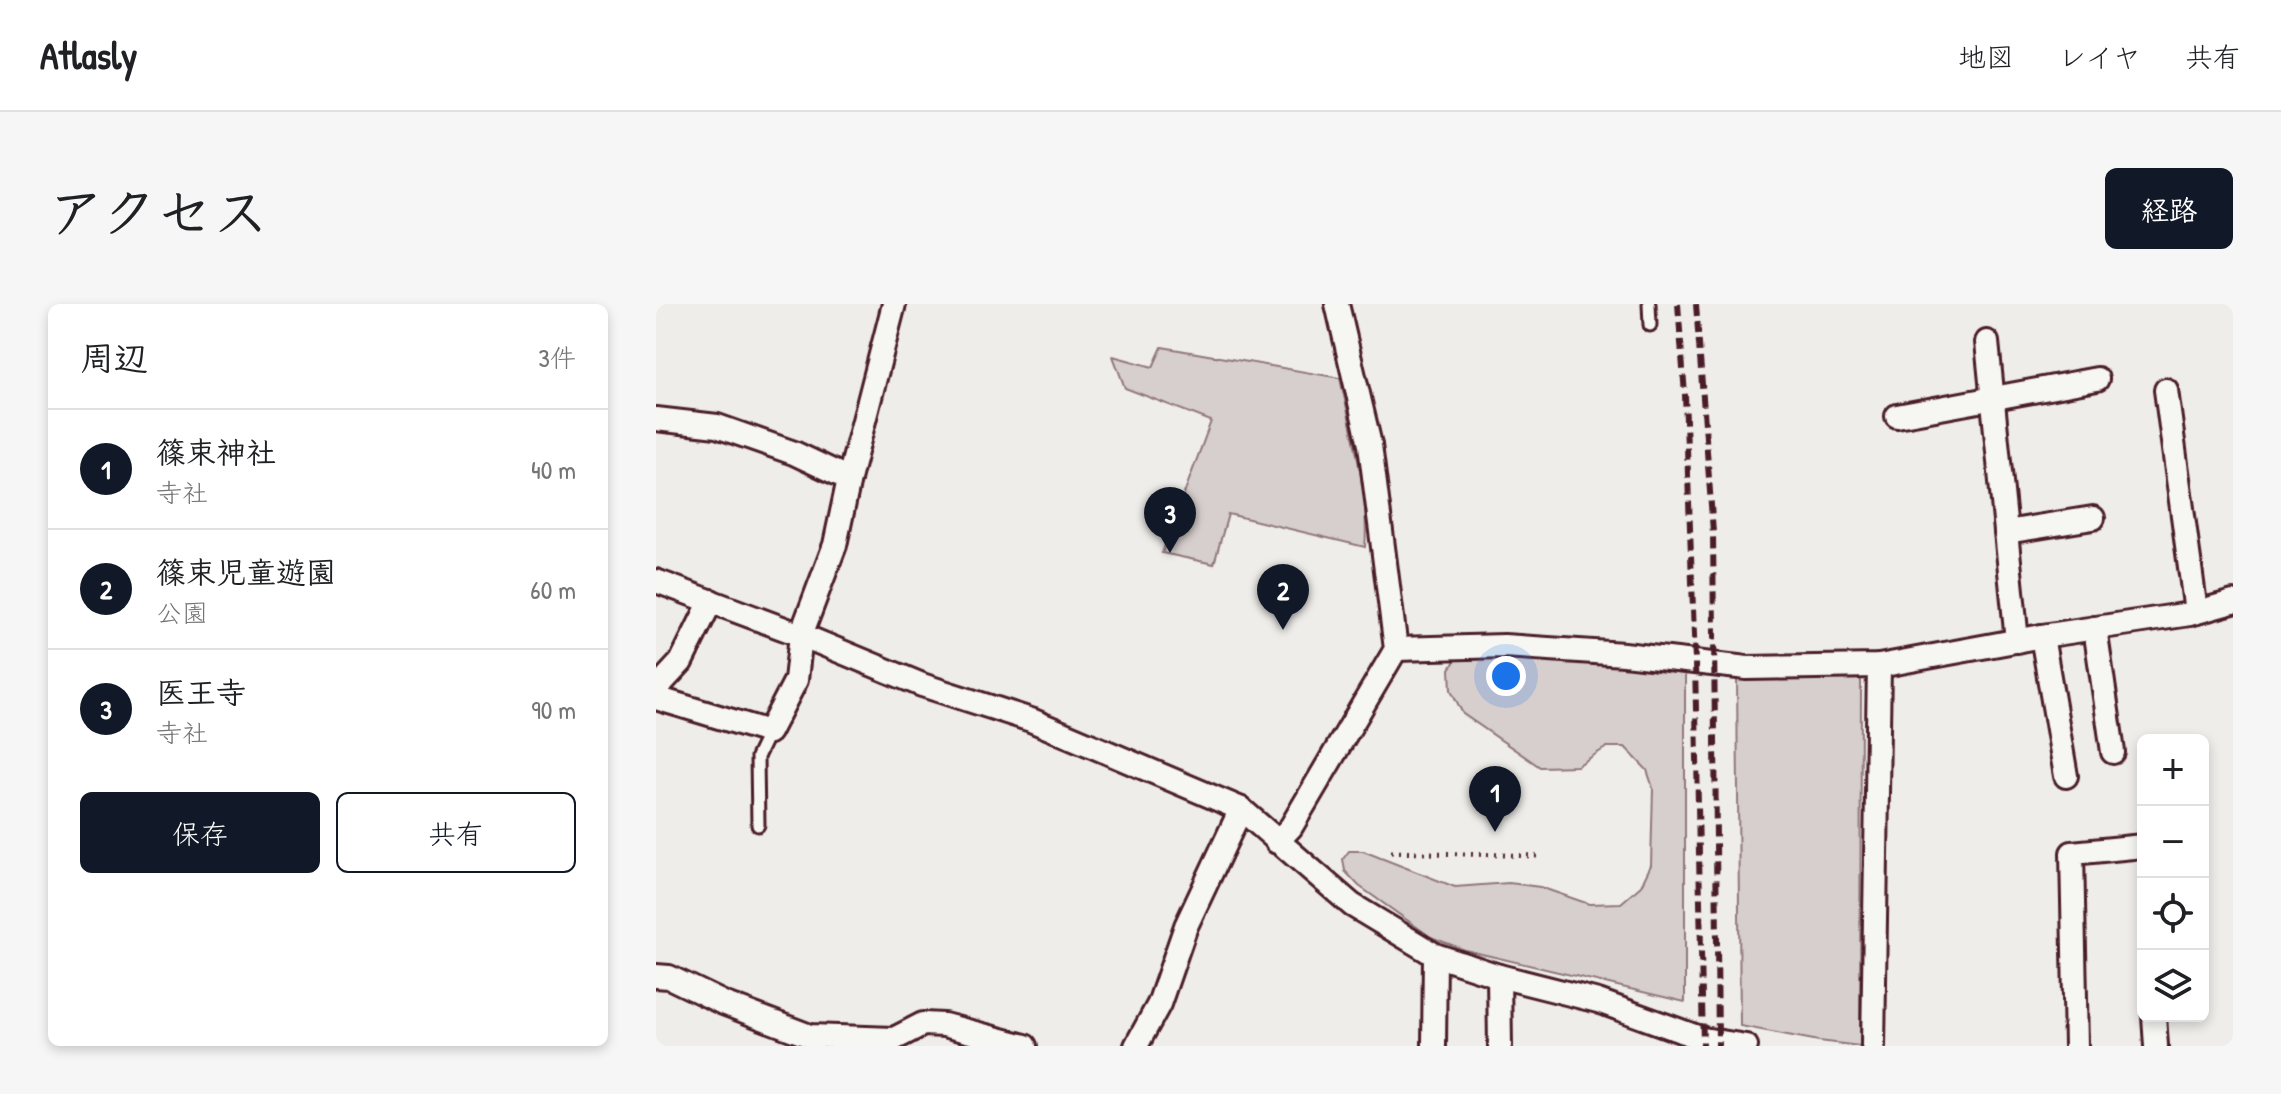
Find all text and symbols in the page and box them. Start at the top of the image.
text: Atlasly [40,29,137,81]
text: 地図 [1958,38,2014,76]
text: レイヤ [2058,38,2141,76]
text: 共有 [2185,38,2241,76]
button: 経路 [2105,168,2233,249]
text: アクセス [48,174,269,249]
text: 周辺 [80,335,148,381]
text: 3件 [538,340,576,375]
text: 篠束神社 [156,432,276,472]
text: 1 [101,452,111,487]
text: 40 m [531,452,576,487]
text: 寺社 [156,475,208,510]
pin: 3 [1144,487,1196,553]
text: 篠束児童遊園 [156,552,336,592]
pin: 2 [1257,564,1309,630]
text: 2 [100,572,112,607]
text: 60 m [530,572,576,607]
text: 公園 [156,595,208,630]
your location [1486,656,1526,696]
text: 医王寺 [156,672,246,712]
text: 3 [100,692,112,727]
text: 90 m [531,692,576,727]
text: 寺社 [156,715,208,750]
map controls [2137,734,2209,1022]
button: + [2137,734,2209,806]
pin: 1 [1469,766,1521,832]
button: 保存 [80,792,320,873]
button: 共有 [336,792,576,873]
button: − [2137,806,2209,878]
button: locate [2137,878,2209,950]
button: layers [2137,950,2209,1022]

